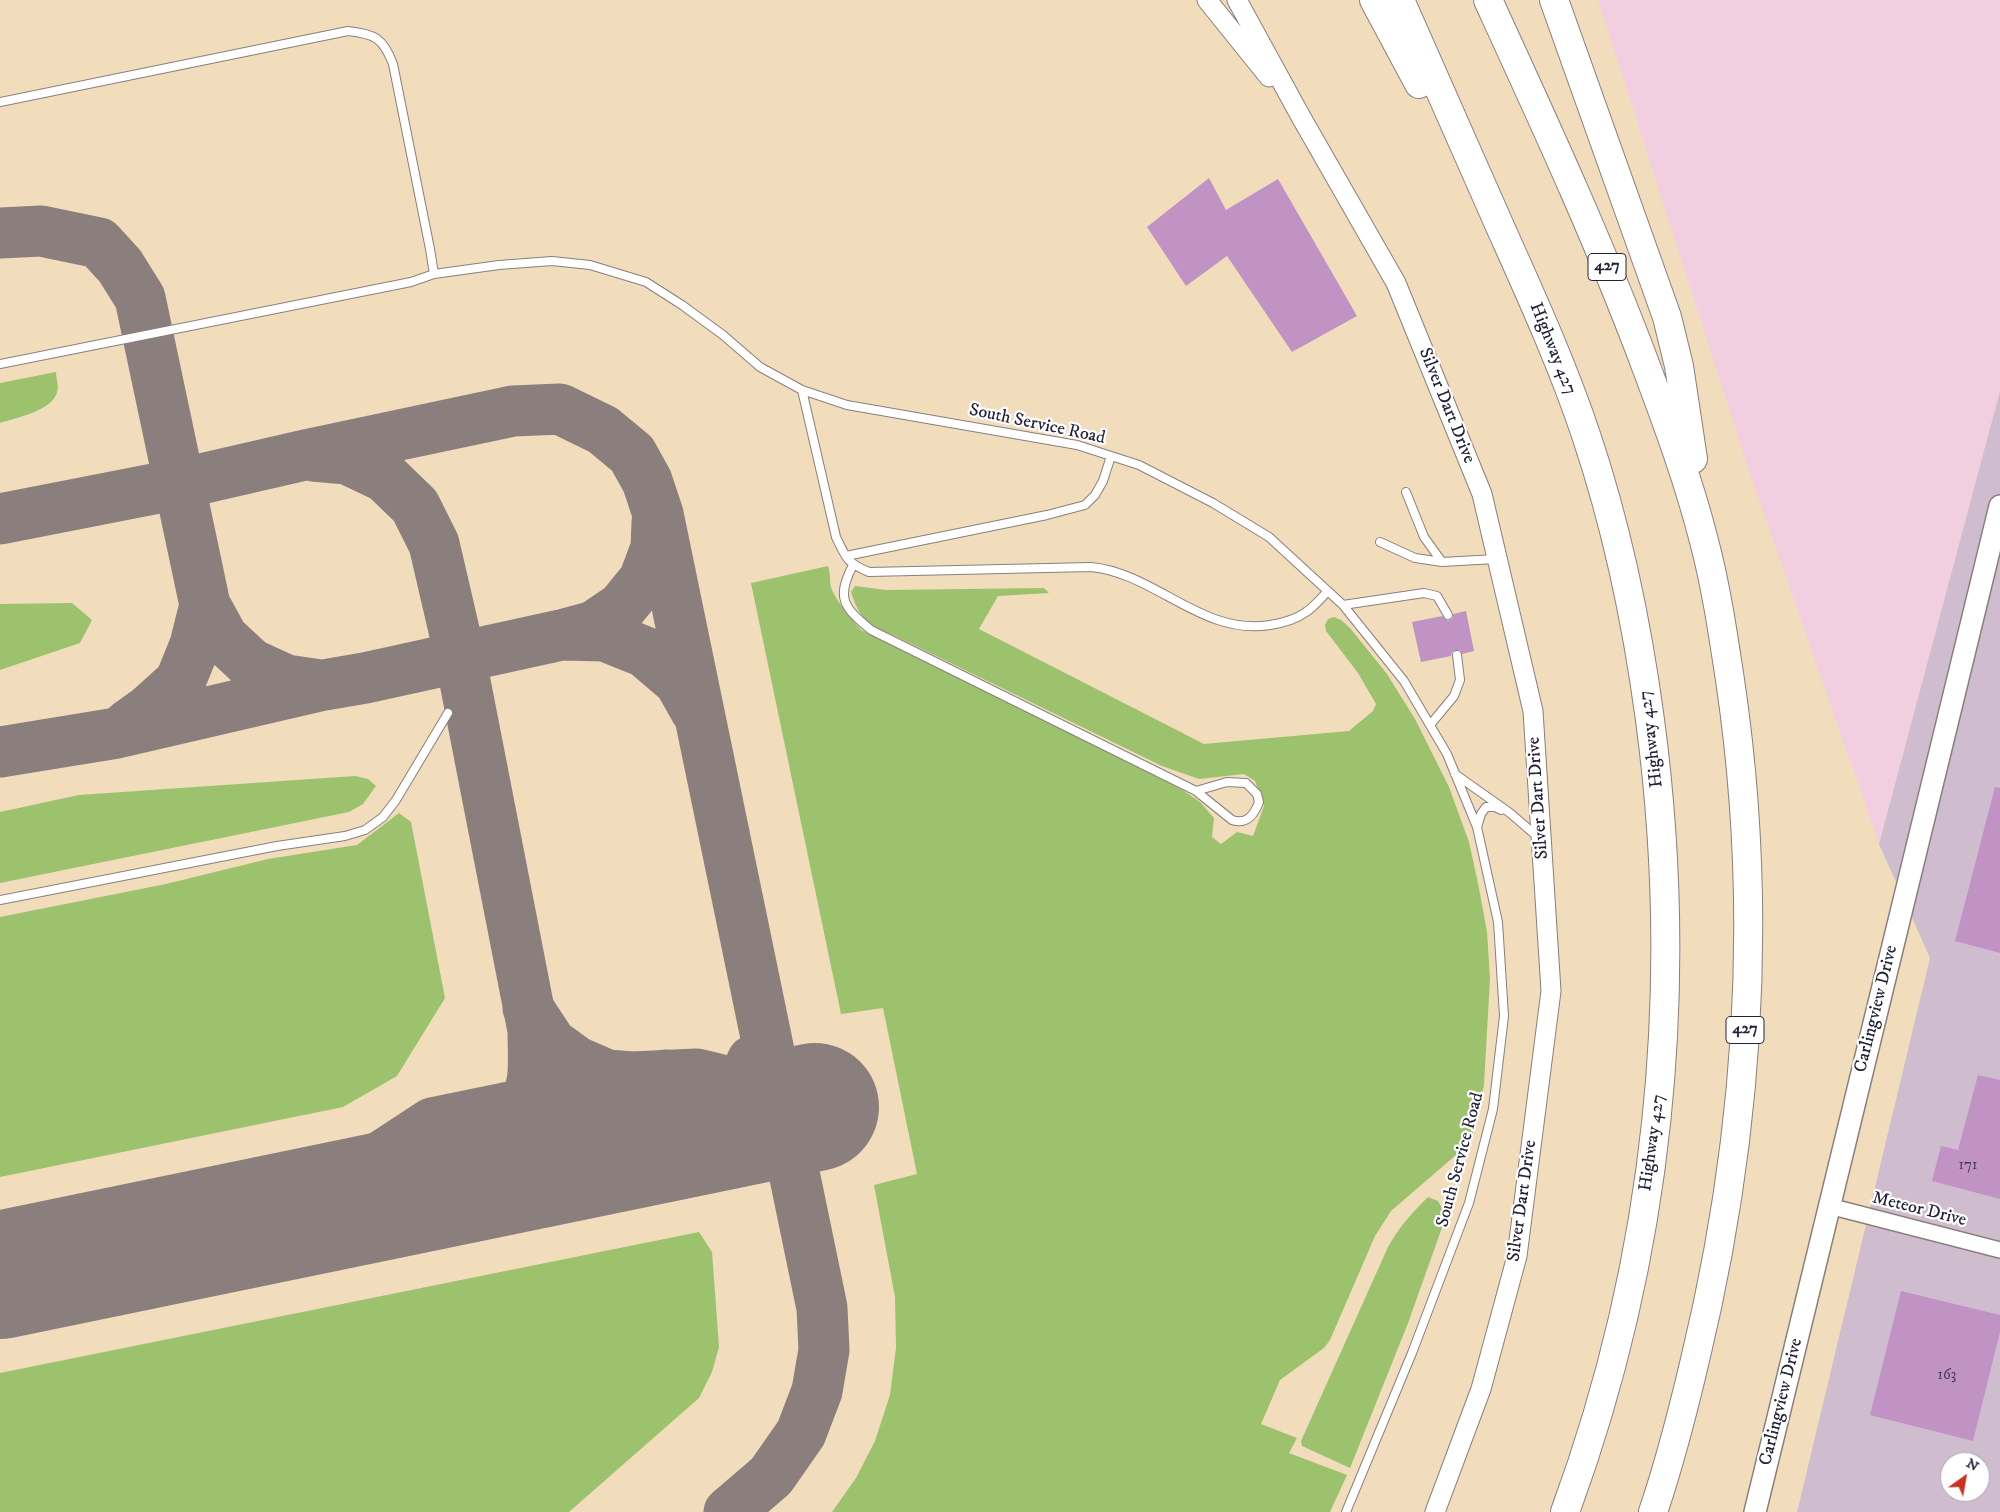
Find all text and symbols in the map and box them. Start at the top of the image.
road number: 427 [1588,253,1626,280]
street label: Highway 427 [1524,300,1580,398]
street label: Silver Dart Drive [1413,345,1479,467]
street label: South Service Road [967,400,1107,450]
street label: Highway 427 [1635,689,1669,789]
street label: Silver Dart Drive [1524,736,1554,860]
street label: Carlingview Drive [1851,943,1903,1075]
road number: 427 [1726,1016,1764,1044]
street label: South Service Road [1433,1090,1489,1230]
street label: Highway 427 [1636,1093,1670,1193]
street label: Silver Dart Drive [1504,1139,1542,1263]
house number: 171 [1959,1157,1977,1175]
street label: Meteor Drive [1870,1188,1968,1232]
street label: Carlingview Drive [1756,1336,1808,1468]
house number: 163 [1938,1367,1956,1385]
north arrow [1940,1452,1990,1502]
text: N [1963,1454,1982,1476]

